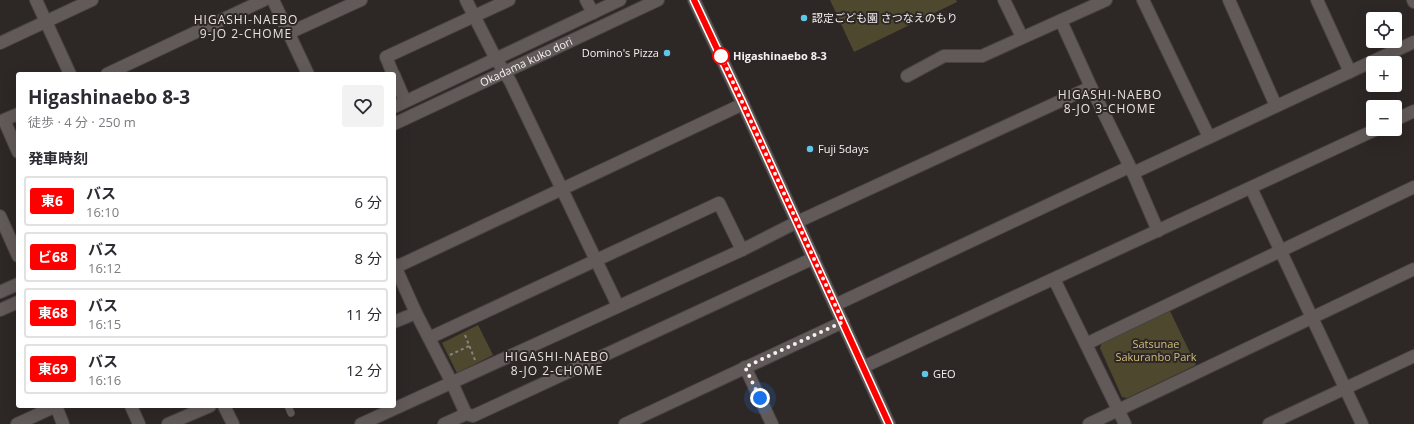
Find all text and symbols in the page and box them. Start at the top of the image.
place label: 認定ごども園 さつなえのもり [812,10,958,25]
district label: HIGASHI-NAEBO 9-JO 2-CHOME [194,11,298,42]
map controls [1366,12,1402,136]
button: locate [1366,12,1402,48]
marker: 認定ごども園 さつなえのもり [799,13,809,23]
street label: Okadama kuko dori [477,33,575,90]
place label: Domino's Pizza [582,45,659,60]
marker: Higashinaebo 8-3 [712,47,730,65]
marker: Domino's Pizza [662,48,672,58]
place label: Higashinaebo 8-3 [733,48,827,63]
button: + [1366,56,1402,92]
text: Higashinaebo 8-3 [28,84,190,110]
button: heart [342,85,384,127]
district label: HIGASHI-NAEBO 8-JO 3-CHOME [1058,86,1162,117]
button: − [1366,100,1402,136]
text: 徒歩 · 4 分 · 250 m [28,113,136,131]
place label: Fuji 5days [818,141,869,156]
marker: Fuji 5days [805,144,815,154]
text: 発車時刻 [28,148,88,168]
text: バス [86,183,116,203]
text: 東6 [41,191,63,210]
text: 6 分 [355,192,382,212]
text: 16:10 [86,203,119,221]
text: バス [88,239,118,259]
text: ビ68 [38,247,68,266]
text: 8 分 [355,248,382,268]
text: 16:12 [88,259,121,277]
text: バス [88,295,118,315]
text: 東68 [38,303,68,322]
text: 11 分 [346,304,382,324]
text: 16:15 [88,315,121,333]
park label: Satsunae Sakuranbo Park [1115,336,1197,364]
district label: HIGASHI-NAEBO 8-JO 2-CHOME [505,348,609,379]
text: バス [88,351,118,371]
text: 東69 [38,359,68,378]
text: 12 分 [346,360,382,380]
place label: GEO [933,366,956,381]
marker: GEO [920,369,930,379]
text: 16:16 [88,371,121,389]
your location [750,388,770,408]

